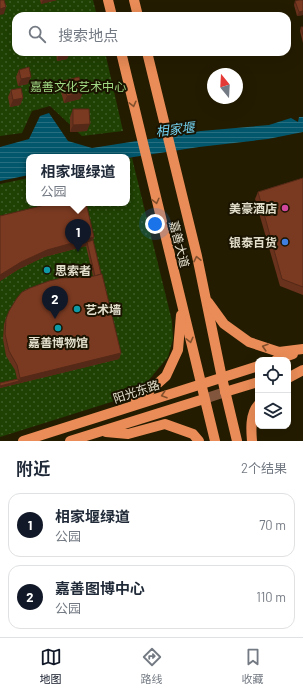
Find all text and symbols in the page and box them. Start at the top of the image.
search box [12,12,291,56]
icon: search [26,23,48,45]
text: 搜索地点 [58,26,118,44]
north arrow [207,68,243,104]
park label: 嘉善文化艺术中心 [30,79,126,93]
one-way arrow [129,100,137,107]
water label: 相家堰 [155,118,197,139]
popup [26,154,130,206]
text: 相家堰绿道 [40,162,116,180]
text: 公园 [40,183,67,199]
one-way arrow [152,197,160,204]
place label: 美豪酒店 [229,201,277,215]
marker: 美豪酒店 [280,203,290,213]
your location [145,214,165,234]
pin: 1 [65,219,91,252]
street label: 嘉善大道 [167,219,193,269]
place label: 银泰百货 [229,235,277,249]
marker: 银泰百货 [280,237,290,247]
one-way arrow [194,256,202,263]
place label: 思索者 [55,263,91,277]
marker: 思索者 [42,265,52,275]
pin: 2 [42,286,68,319]
place label: 艺术墙 [85,302,121,316]
marker: 艺术墙 [72,304,82,314]
marker: 嘉善博物馆 [53,323,63,333]
place label: 嘉善博物馆 [28,335,88,349]
one-way arrow [186,337,194,344]
one-way arrow [261,343,268,352]
map controls [255,357,291,429]
button: locate [255,357,291,393]
street label: 阳光东路 [111,377,161,405]
one-way arrow [160,391,167,399]
button: layers [255,393,291,429]
text: 附近 [16,458,50,478]
text: 2个结果 [241,460,287,476]
text: 相家堰绿道 [55,507,130,525]
text: 1 [28,517,32,533]
text: 70 m [259,517,286,533]
text: 公园 [55,528,81,544]
text: 嘉善图博中心 [55,579,145,597]
text: 2 [26,589,34,605]
text: 110 m [256,589,286,605]
text: 公园 [55,600,81,616]
tab: 地图 [40,646,62,686]
tab: 路线 [141,646,163,686]
tab: 收藏 [242,646,264,686]

